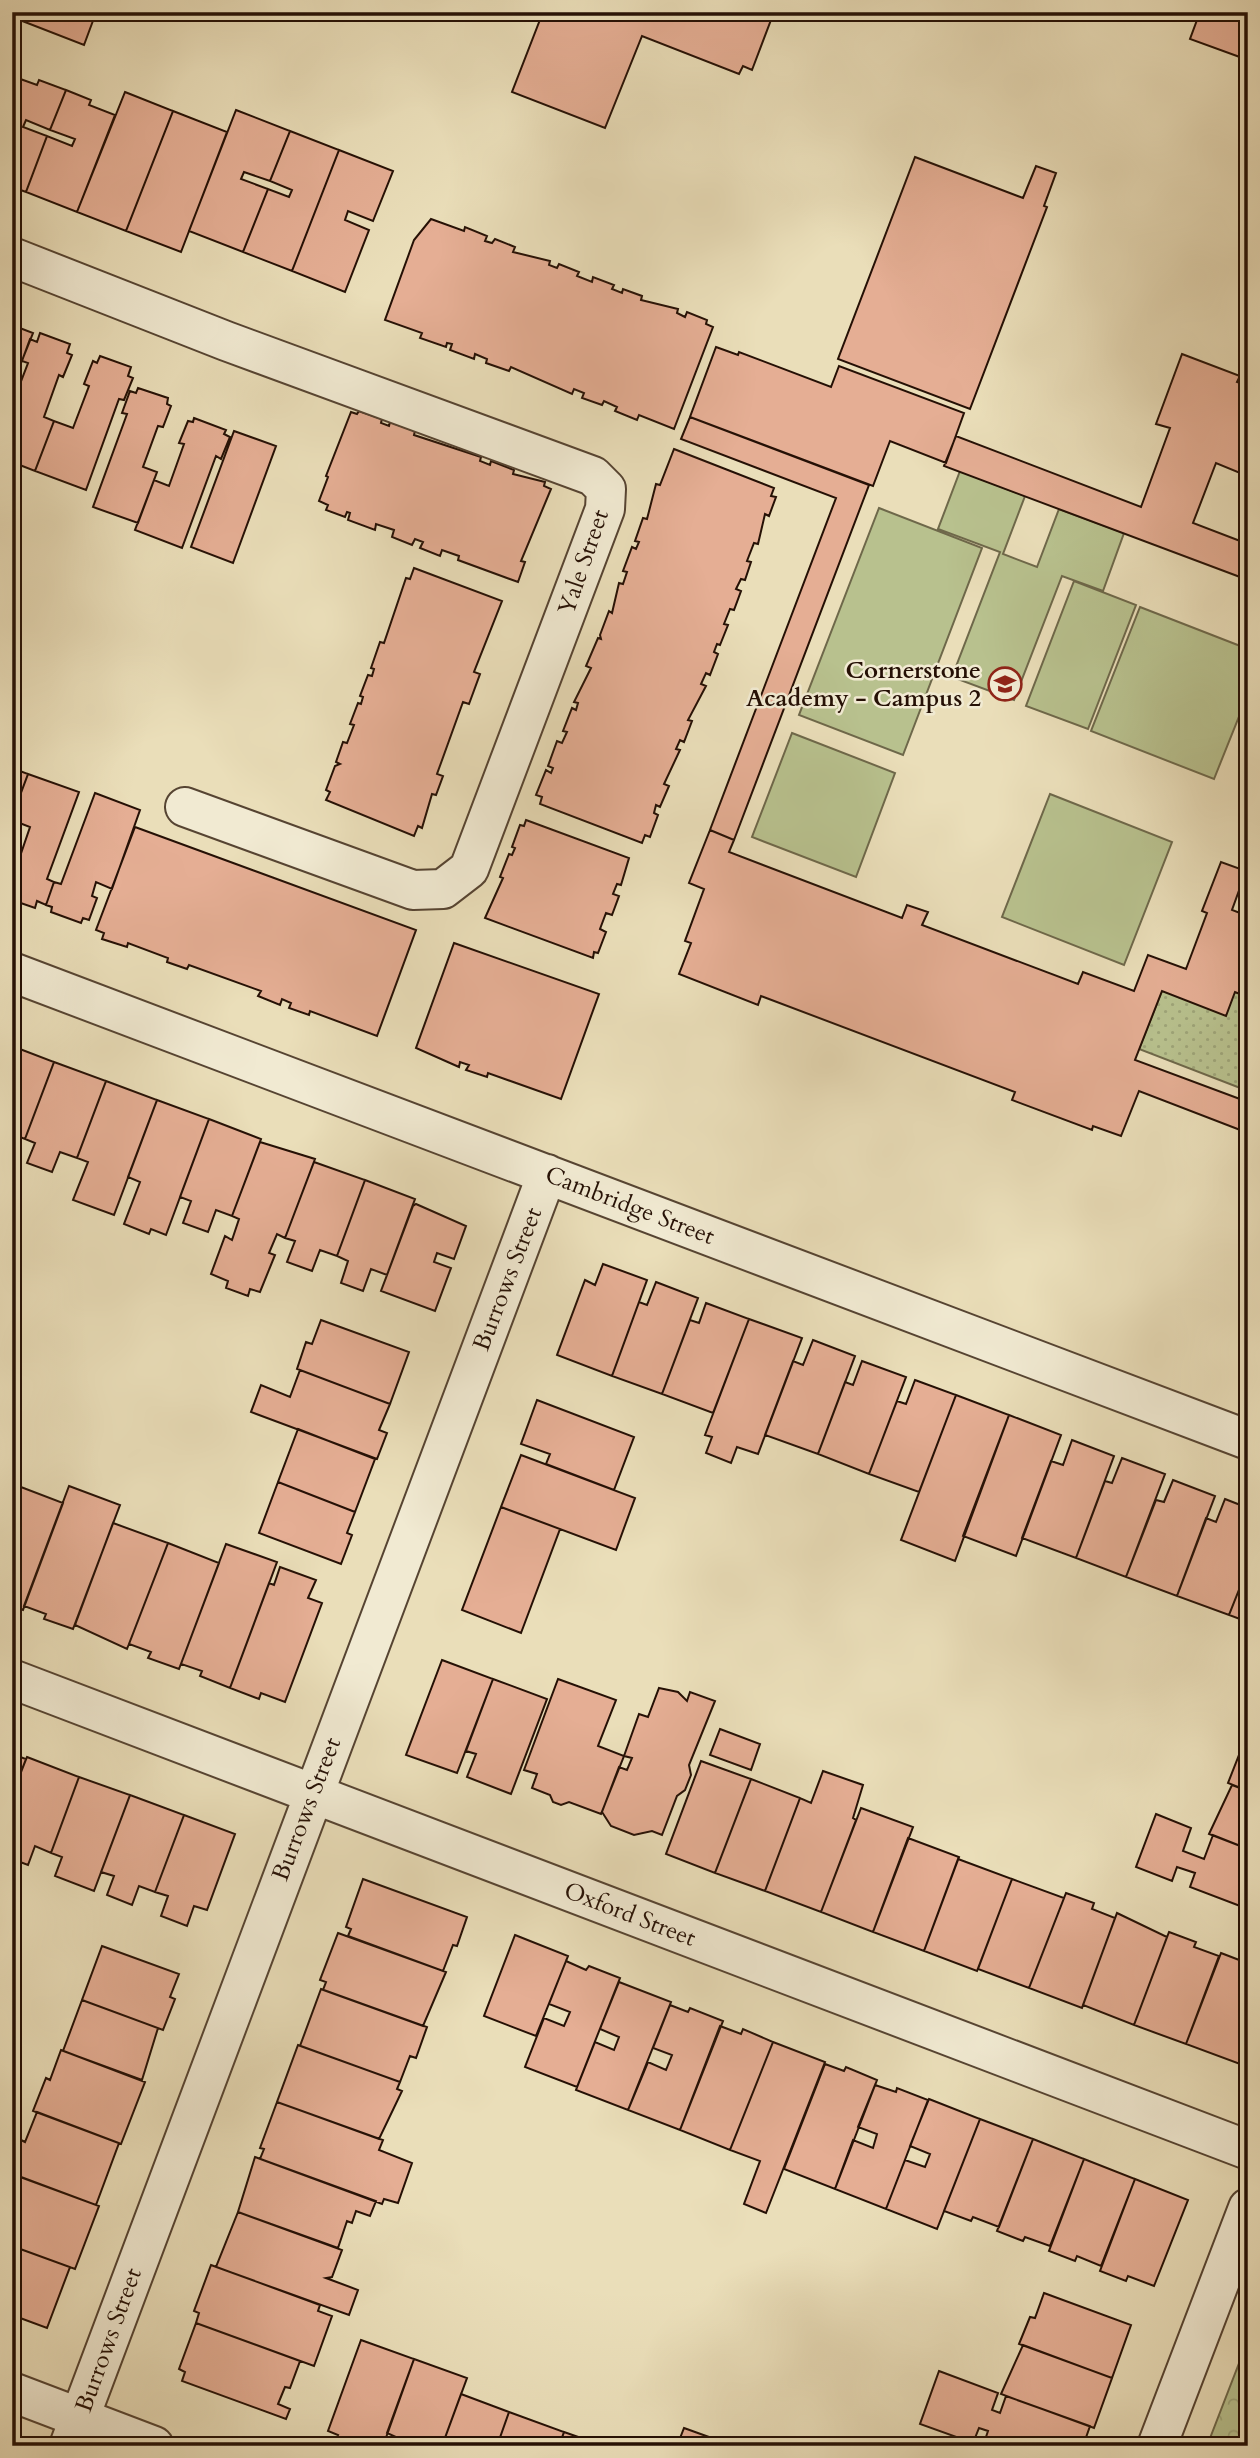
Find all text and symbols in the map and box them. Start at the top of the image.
street label: Yale Street [550,505,617,619]
place label: Cornerstone Academy - Campus 2 [746,654,981,715]
school or university icon: Cornerstone Academy - Campus 2 [986,665,1024,703]
street label: Cambridge Street [540,1158,720,1253]
street label: Burrows Street [465,1202,550,1356]
street label: Burrows Street [264,1732,349,1886]
street label: Oxford Street [559,1874,701,1955]
street label: Burrows Street [67,2263,150,2417]

